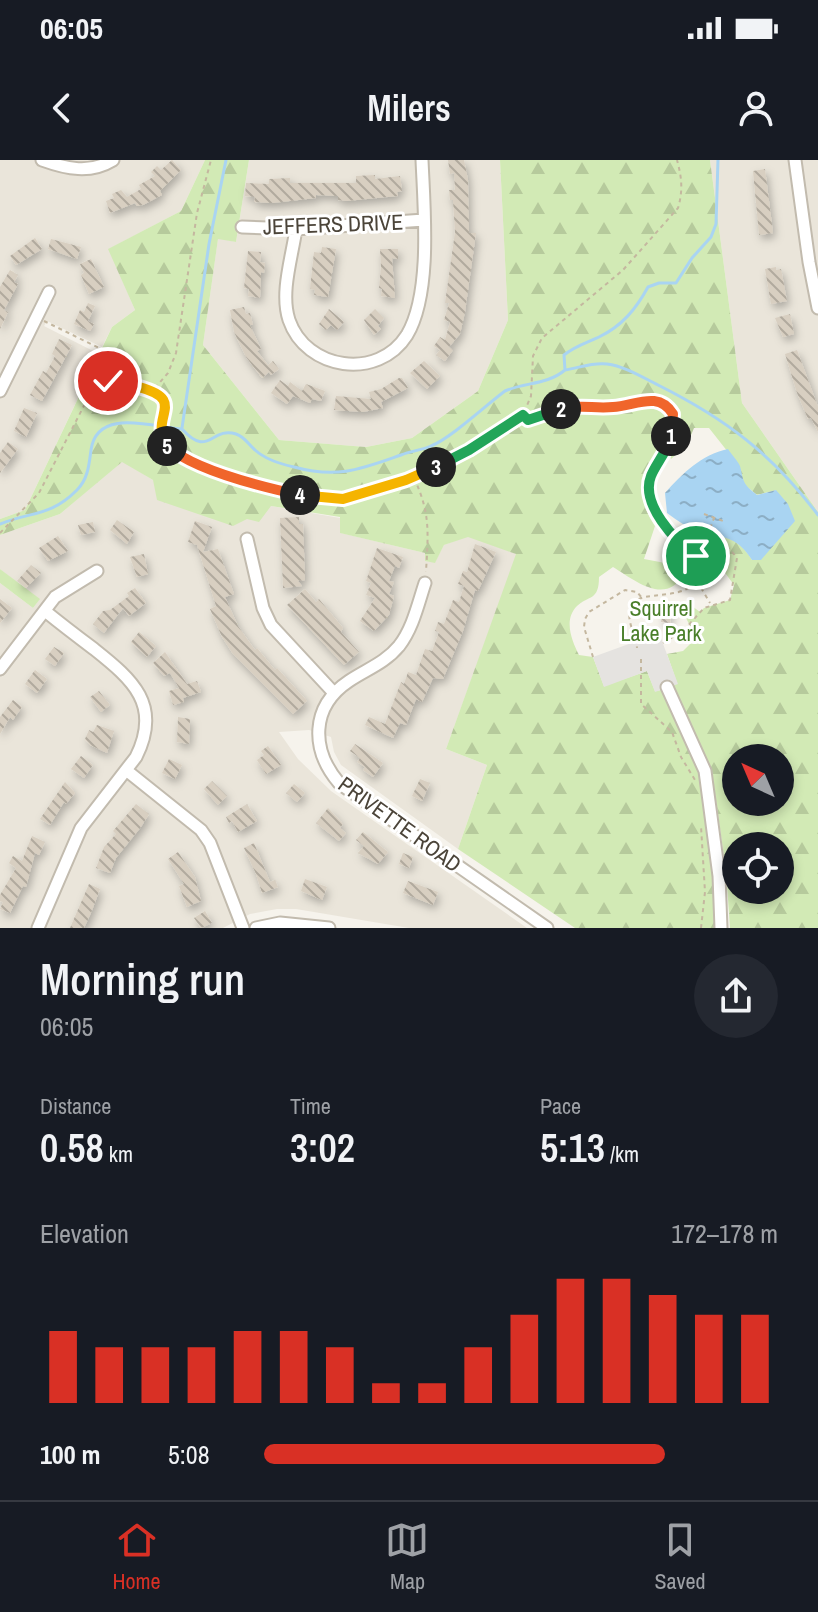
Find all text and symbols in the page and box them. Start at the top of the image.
text: 06:05 [40,8,103,48]
text: Milers [367,84,451,132]
icon: back [40,86,84,130]
icon: person [734,86,778,130]
street label: JEFFERS DRIVE [262,207,404,241]
pin [74,347,142,415]
icon: check [86,359,130,403]
pin: 2 [541,389,581,429]
text: 2 [556,394,566,424]
pin: 1 [651,416,691,456]
text: 1 [666,421,676,451]
pin: 5 [147,426,187,466]
text: 5 [162,431,172,461]
pin: 3 [416,447,456,487]
text: 3 [431,452,441,482]
pin: 4 [280,475,320,515]
text: 4 [295,480,305,510]
pin [662,522,730,590]
icon: arrive [674,534,718,578]
park label: Squirrel Lake Park [620,593,703,648]
north arrow [722,744,794,816]
map controls [722,744,794,904]
street label: PRIVETTE ROAD [332,769,468,879]
button: locate [722,832,794,904]
text: Morning run [40,949,245,1009]
button: share [694,954,778,1038]
text: 06:05 [40,1009,93,1044]
text: Distance [40,1091,111,1121]
text: Time [290,1091,331,1121]
text: Pace [540,1091,581,1121]
text: 0.58 [40,1121,104,1174]
text: 3:02 [290,1121,355,1174]
text: 5:13 [540,1121,605,1174]
text: km [104,1139,133,1169]
text: /km [605,1139,639,1169]
text: Elevation [40,1216,129,1251]
text: 172–178 m [671,1216,778,1251]
text: 100 m [40,1437,100,1472]
text: 5:08 [168,1437,210,1472]
tab: Home [112,1518,161,1596]
tab: Map [385,1518,429,1596]
tab: Saved [654,1518,706,1596]

